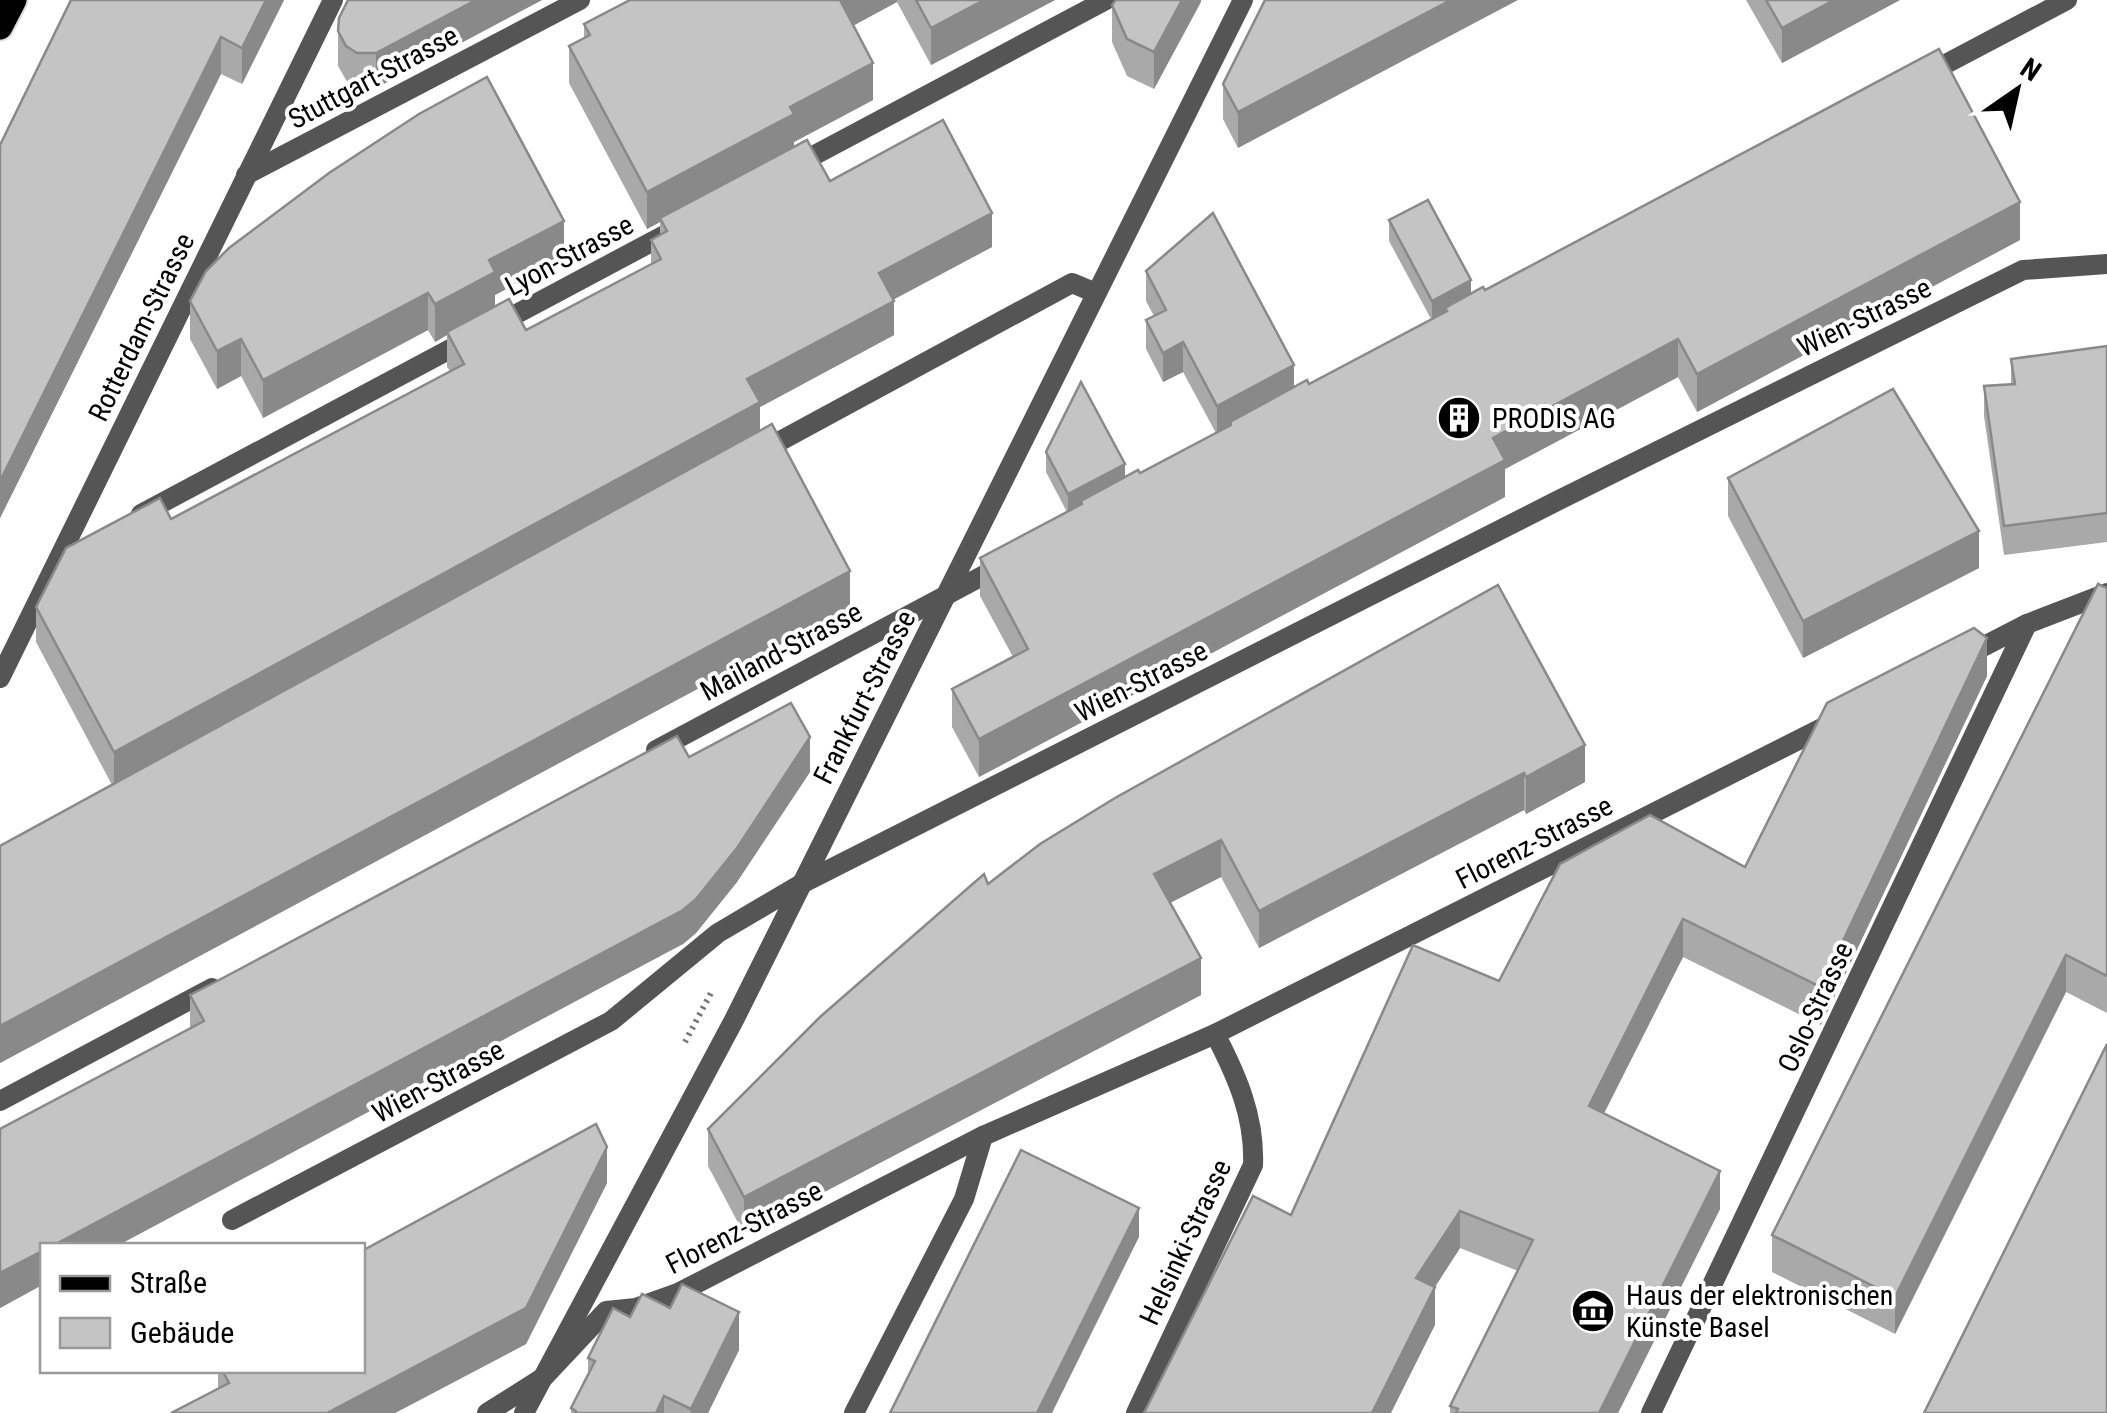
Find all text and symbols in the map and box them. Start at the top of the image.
street label: Stuttgart-Strasse [283,19,464,136]
north arrow [1967,40,2067,140]
text: N [2014,51,2047,88]
street label: Lyon-Strasse [500,208,639,303]
street label: Rotterdam-Strasse [82,228,201,427]
street label: Wien-Strasse [1792,271,1936,364]
building icon: PRODIS AG [1436,395,1482,441]
place label: PRODIS AG [1492,402,1616,435]
street label: Mailand-Strasse [695,595,868,708]
street label: Frankfurt-Strasse [807,605,922,790]
street label: Wien-Strasse [1069,634,1213,729]
street label: Florenz-Strasse [1451,789,1618,896]
street label: Oslo-Strasse [1771,937,1860,1078]
street label: Wien-Strasse [367,1033,510,1130]
street label: Helsinki-Strasse [1133,1154,1238,1330]
street label: Florenz-Strasse [661,1174,828,1281]
legend [40,1243,365,1373]
text: Straße [130,1265,207,1300]
place label: Haus der elektronischen Künste Basel [1626,1279,1893,1344]
museum icon: Haus der elektronischen Künste Basel [1570,1288,1616,1334]
text: Gebäude [130,1315,234,1350]

